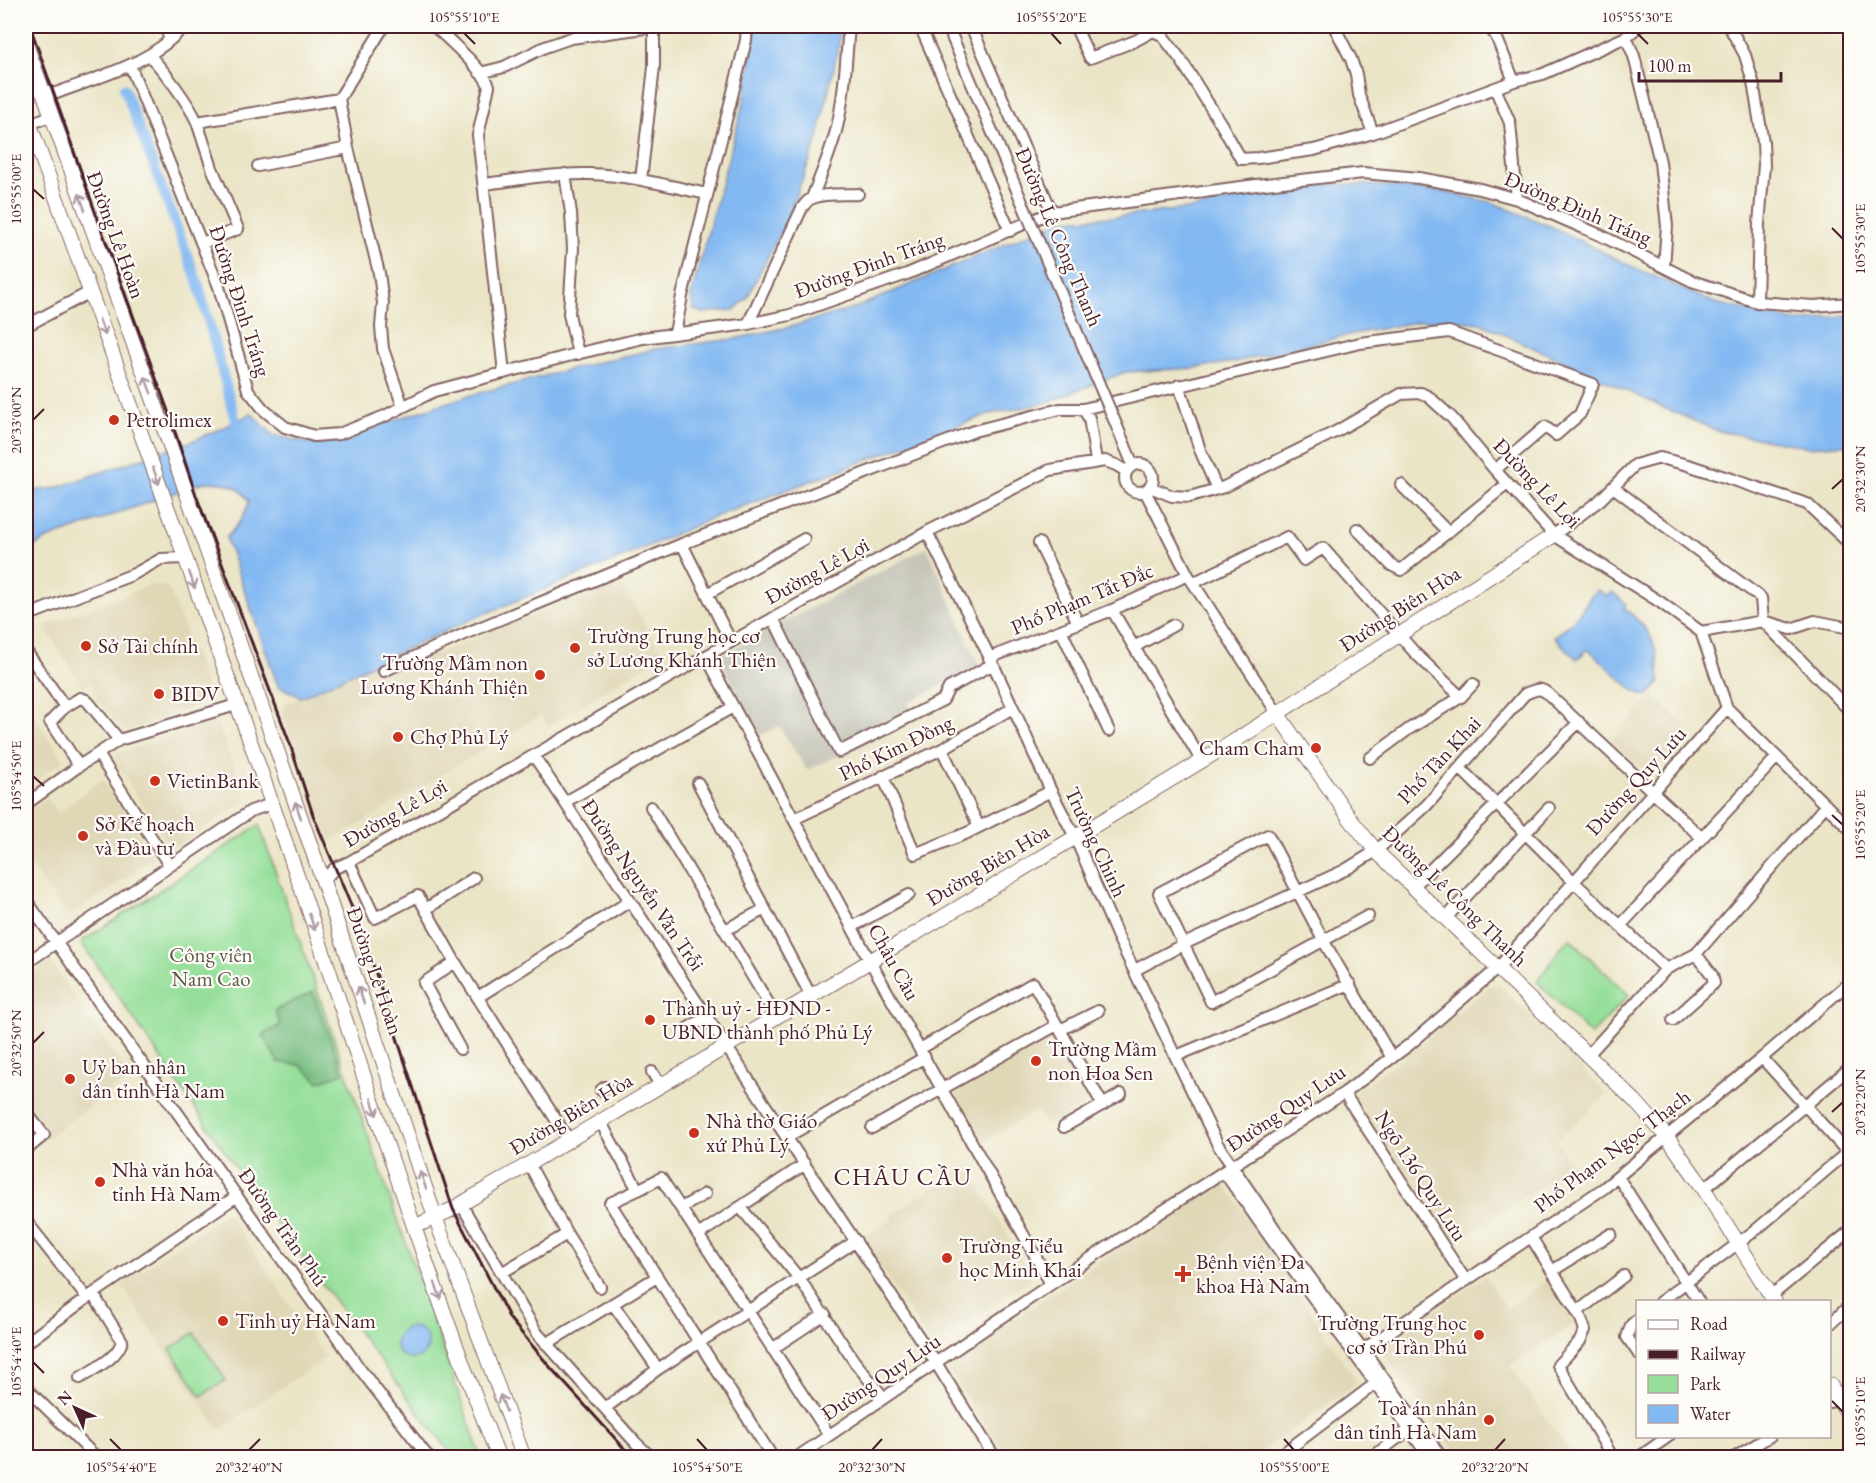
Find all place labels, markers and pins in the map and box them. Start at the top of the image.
place label: Petrolimex [126,406,212,433]
marker: Petrolimex [107,413,121,427]
place label: Trường Trung học cơ sở Lương Khánh Thiện [587,622,777,673]
place label: Sở Tài chính [98,632,199,659]
marker: Sở Tài chính [79,639,93,653]
marker: Trường Trung học cơ sở Lương Khánh Thiện [568,641,582,655]
place label: Trường Mầm non Lương Khánh Thiện [360,649,528,700]
marker: Trường Mầm non Lương Khánh Thiện [533,668,547,682]
place label: BIDV [171,680,221,707]
marker: BIDV [152,687,166,701]
place label: Chợ Phủ Lý [410,723,509,750]
marker: Chợ Phủ Lý [391,730,405,744]
place label: Cham Cham [1199,734,1304,761]
marker: Cham Cham [1309,741,1323,755]
place label: VietinBank [167,767,260,794]
marker: VietinBank [148,774,162,788]
place label: Sở Kế hoạch và Đầu tư [95,810,195,861]
marker: Sở Kế hoạch và Đầu tư [76,829,90,843]
place label: Thành uỷ - HĐND - UBND thành phố Phủ Lý [662,994,873,1045]
marker: Thành uỷ - HĐND - UBND thành phố Phủ Lý [643,1013,657,1027]
place label: Trường Mầm non Hoa Sen [1048,1035,1157,1086]
place label: Uỷ ban nhân dân tỉnh Hà Nam [82,1053,225,1104]
marker: Trường Mầm non Hoa Sen [1029,1054,1043,1068]
marker: Uỷ ban nhân dân tỉnh Hà Nam [63,1072,77,1086]
place label: Nhà thờ Giáo xứ Phủ Lý [706,1107,818,1158]
marker: Nhà thờ Giáo xứ Phủ Lý [687,1126,701,1140]
place label: Nhà văn hóa tỉnh Hà Nam [112,1156,221,1207]
marker: Nhà văn hóa tỉnh Hà Nam [93,1175,107,1189]
place label: Trường Tiểu học Minh Khai [959,1232,1082,1283]
place label: Bệnh viện Đa khoa Hà Nam [1196,1248,1310,1299]
marker: Trường Tiểu học Minh Khai [940,1251,954,1265]
marker: Bệnh viện Đa khoa Hà Nam [1174,1265,1192,1283]
place label: Tỉnh uỷ Hà Nam [235,1307,376,1334]
place label: Trường Trung học cơ sở Trần Phú [1317,1309,1467,1360]
marker: Tỉnh uỷ Hà Nam [216,1314,230,1328]
marker: Trường Trung học cơ sở Trần Phú [1472,1328,1486,1342]
place label: Toà án nhân dân tỉnh Hà Nam [1334,1394,1477,1445]
marker: Toà án nhân dân tỉnh Hà Nam [1482,1413,1496,1427]

